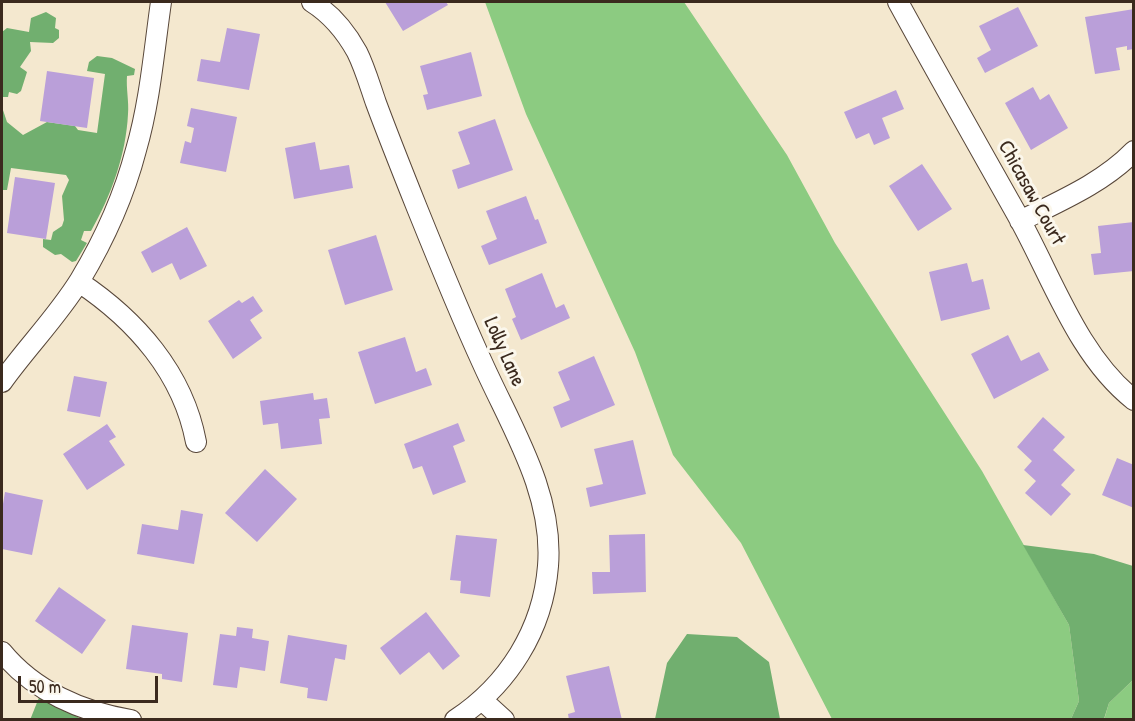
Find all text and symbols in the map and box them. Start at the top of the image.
street label: Chicasaw Court [992,136,1070,250]
street label: Lolly Lane [478,314,530,390]
scale bar [21,664,160,702]
text: 50 m [29,674,61,699]

